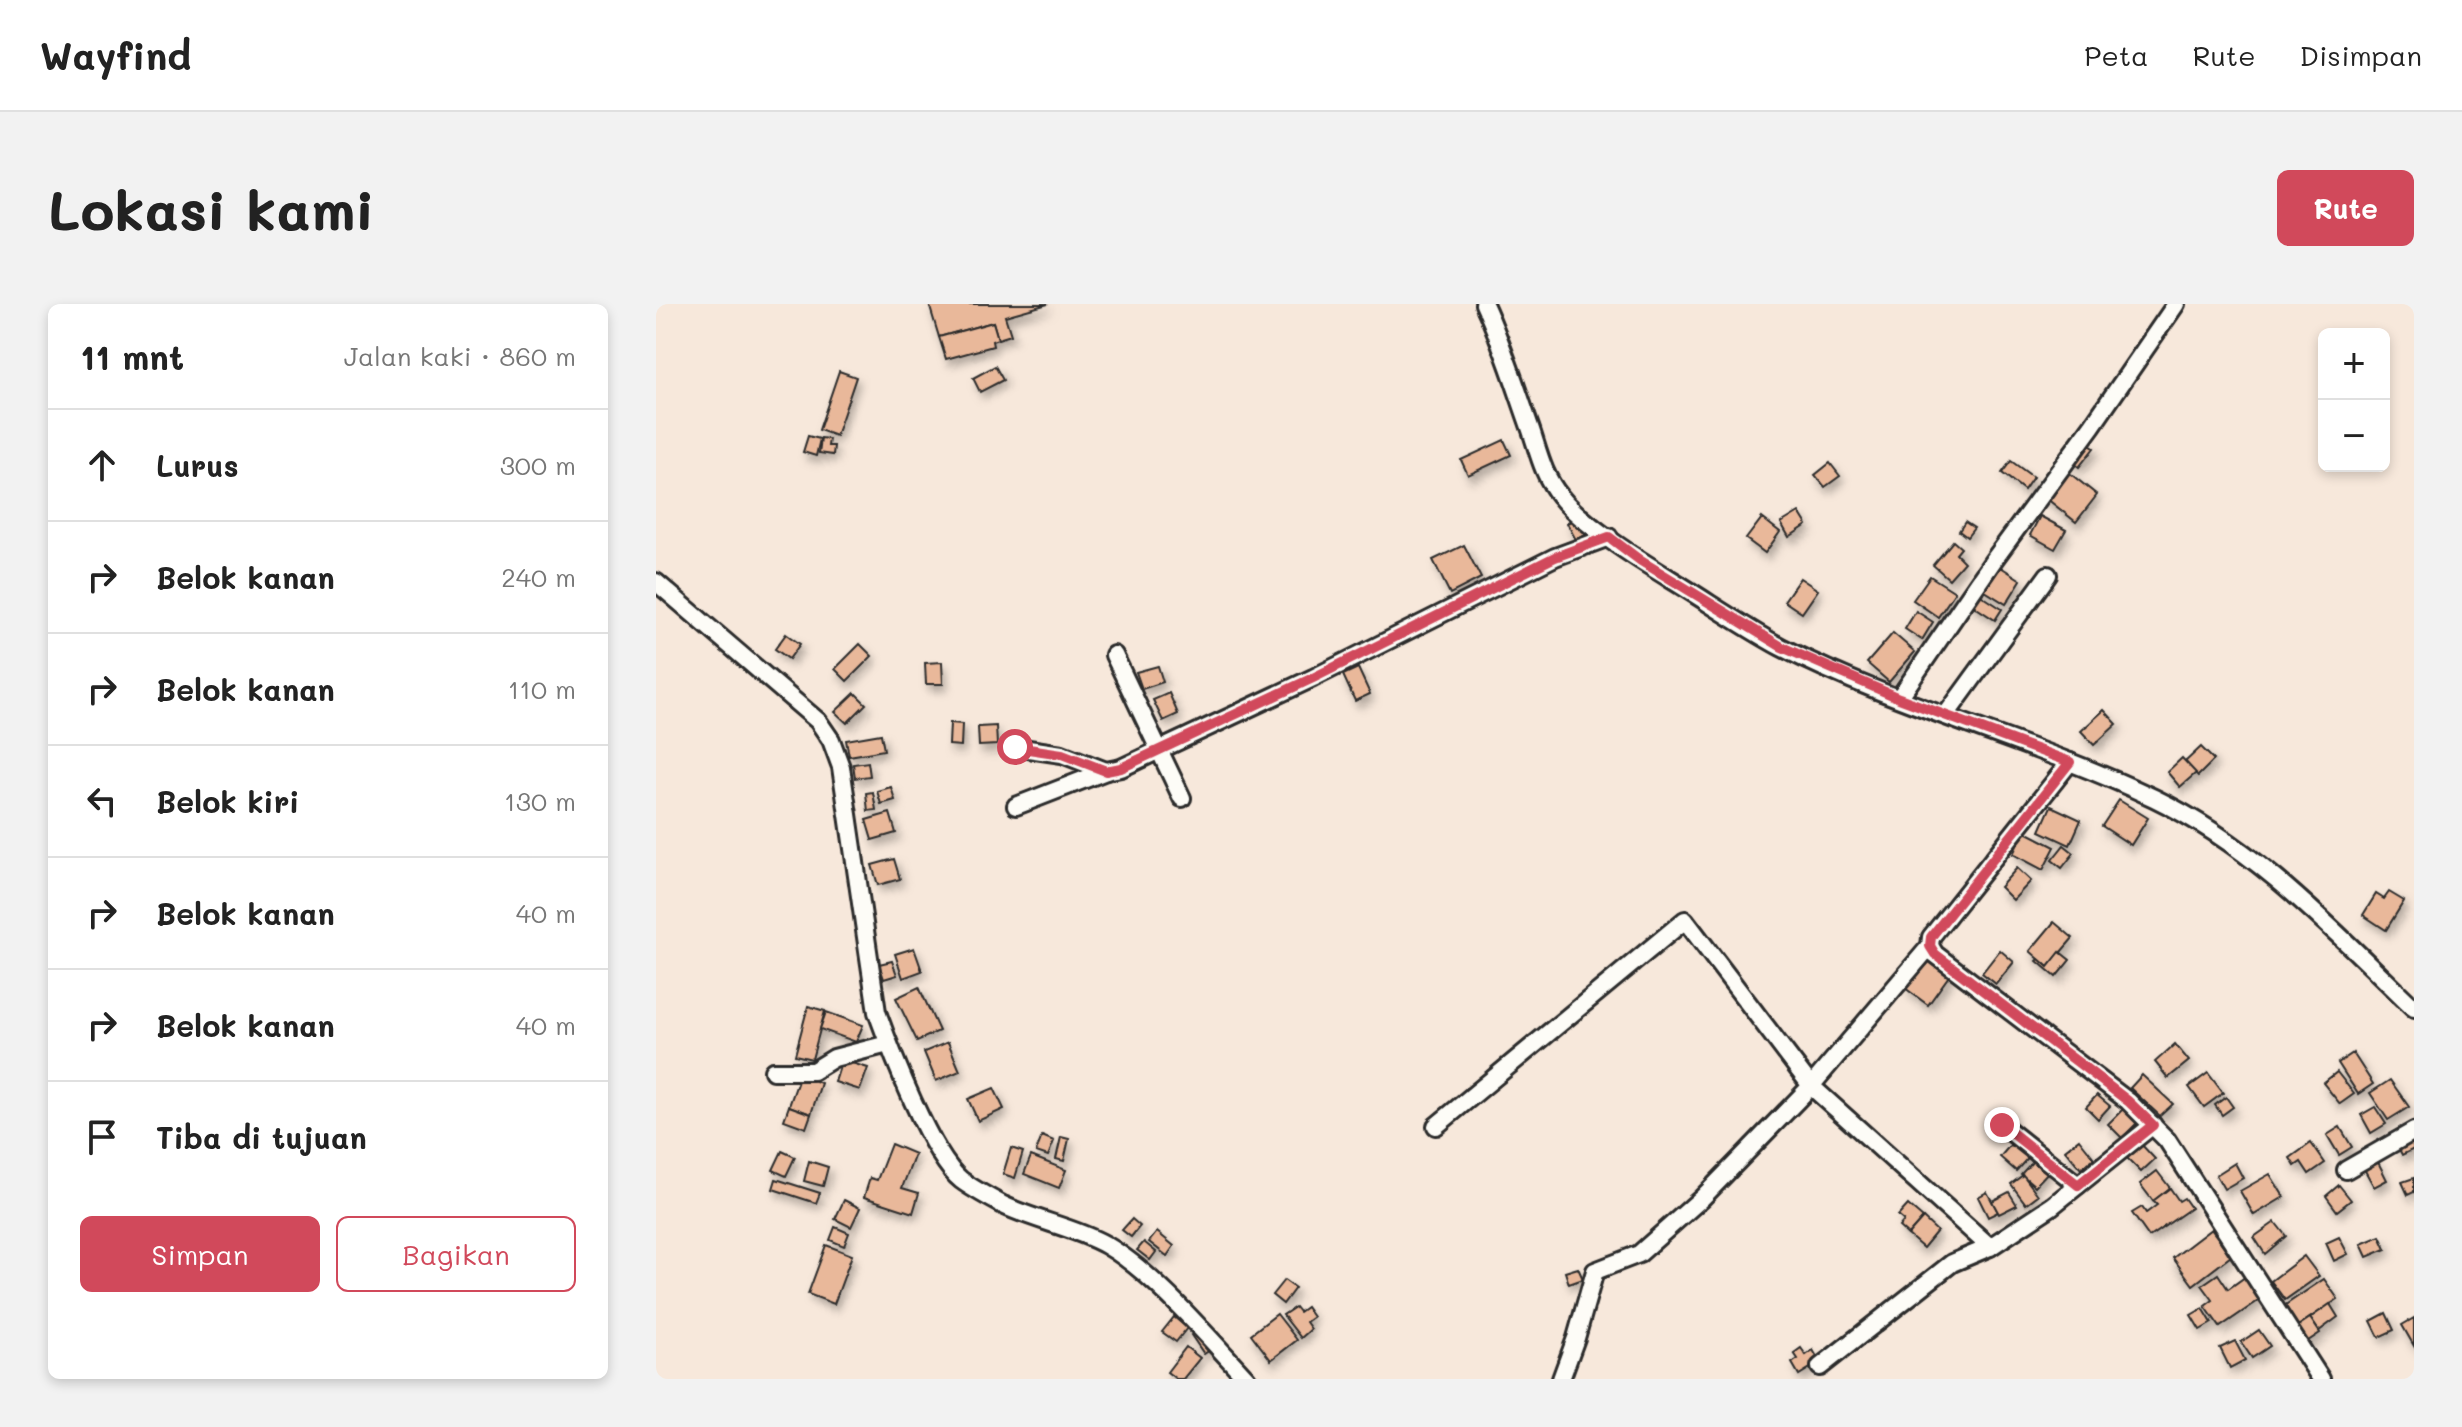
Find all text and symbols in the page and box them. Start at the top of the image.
text: Wayfind [40,30,191,80]
text: Peta [2084,37,2149,73]
text: Rute [2193,37,2255,73]
text: Disimpan [2299,37,2422,73]
button: Rute [2277,170,2414,246]
text: Lokasi kami [48,172,374,245]
map controls [2318,328,2390,472]
button: + [2318,328,2390,400]
text: 11 mnt [80,334,184,379]
text: Jalan kaki · 860 m [344,339,576,373]
button: − [2318,400,2390,472]
icon: ahead [80,443,124,487]
text: Lurus [156,445,239,485]
text: 300 m [500,448,576,482]
icon: right [80,555,124,599]
text: Belok kanan [156,557,335,597]
text: 240 m [501,560,576,594]
icon: right [80,667,124,711]
text: Belok kanan [156,669,335,709]
text: 110 m [508,672,576,706]
route start [997,729,1033,765]
icon: left [80,779,124,823]
text: Belok kiri [156,781,299,821]
text: 130 m [504,784,576,818]
icon: right [80,891,124,935]
text: Belok kanan [156,893,335,933]
text: 40 m [516,896,576,930]
icon: right [80,1003,124,1047]
text: Belok kanan [156,1005,335,1045]
text: 40 m [516,1008,576,1042]
route end [1984,1107,2020,1143]
icon: arrive [80,1115,124,1159]
text: Tiba di tujuan [156,1117,367,1157]
button: Simpan [80,1216,320,1292]
button: Bagikan [336,1216,576,1292]

